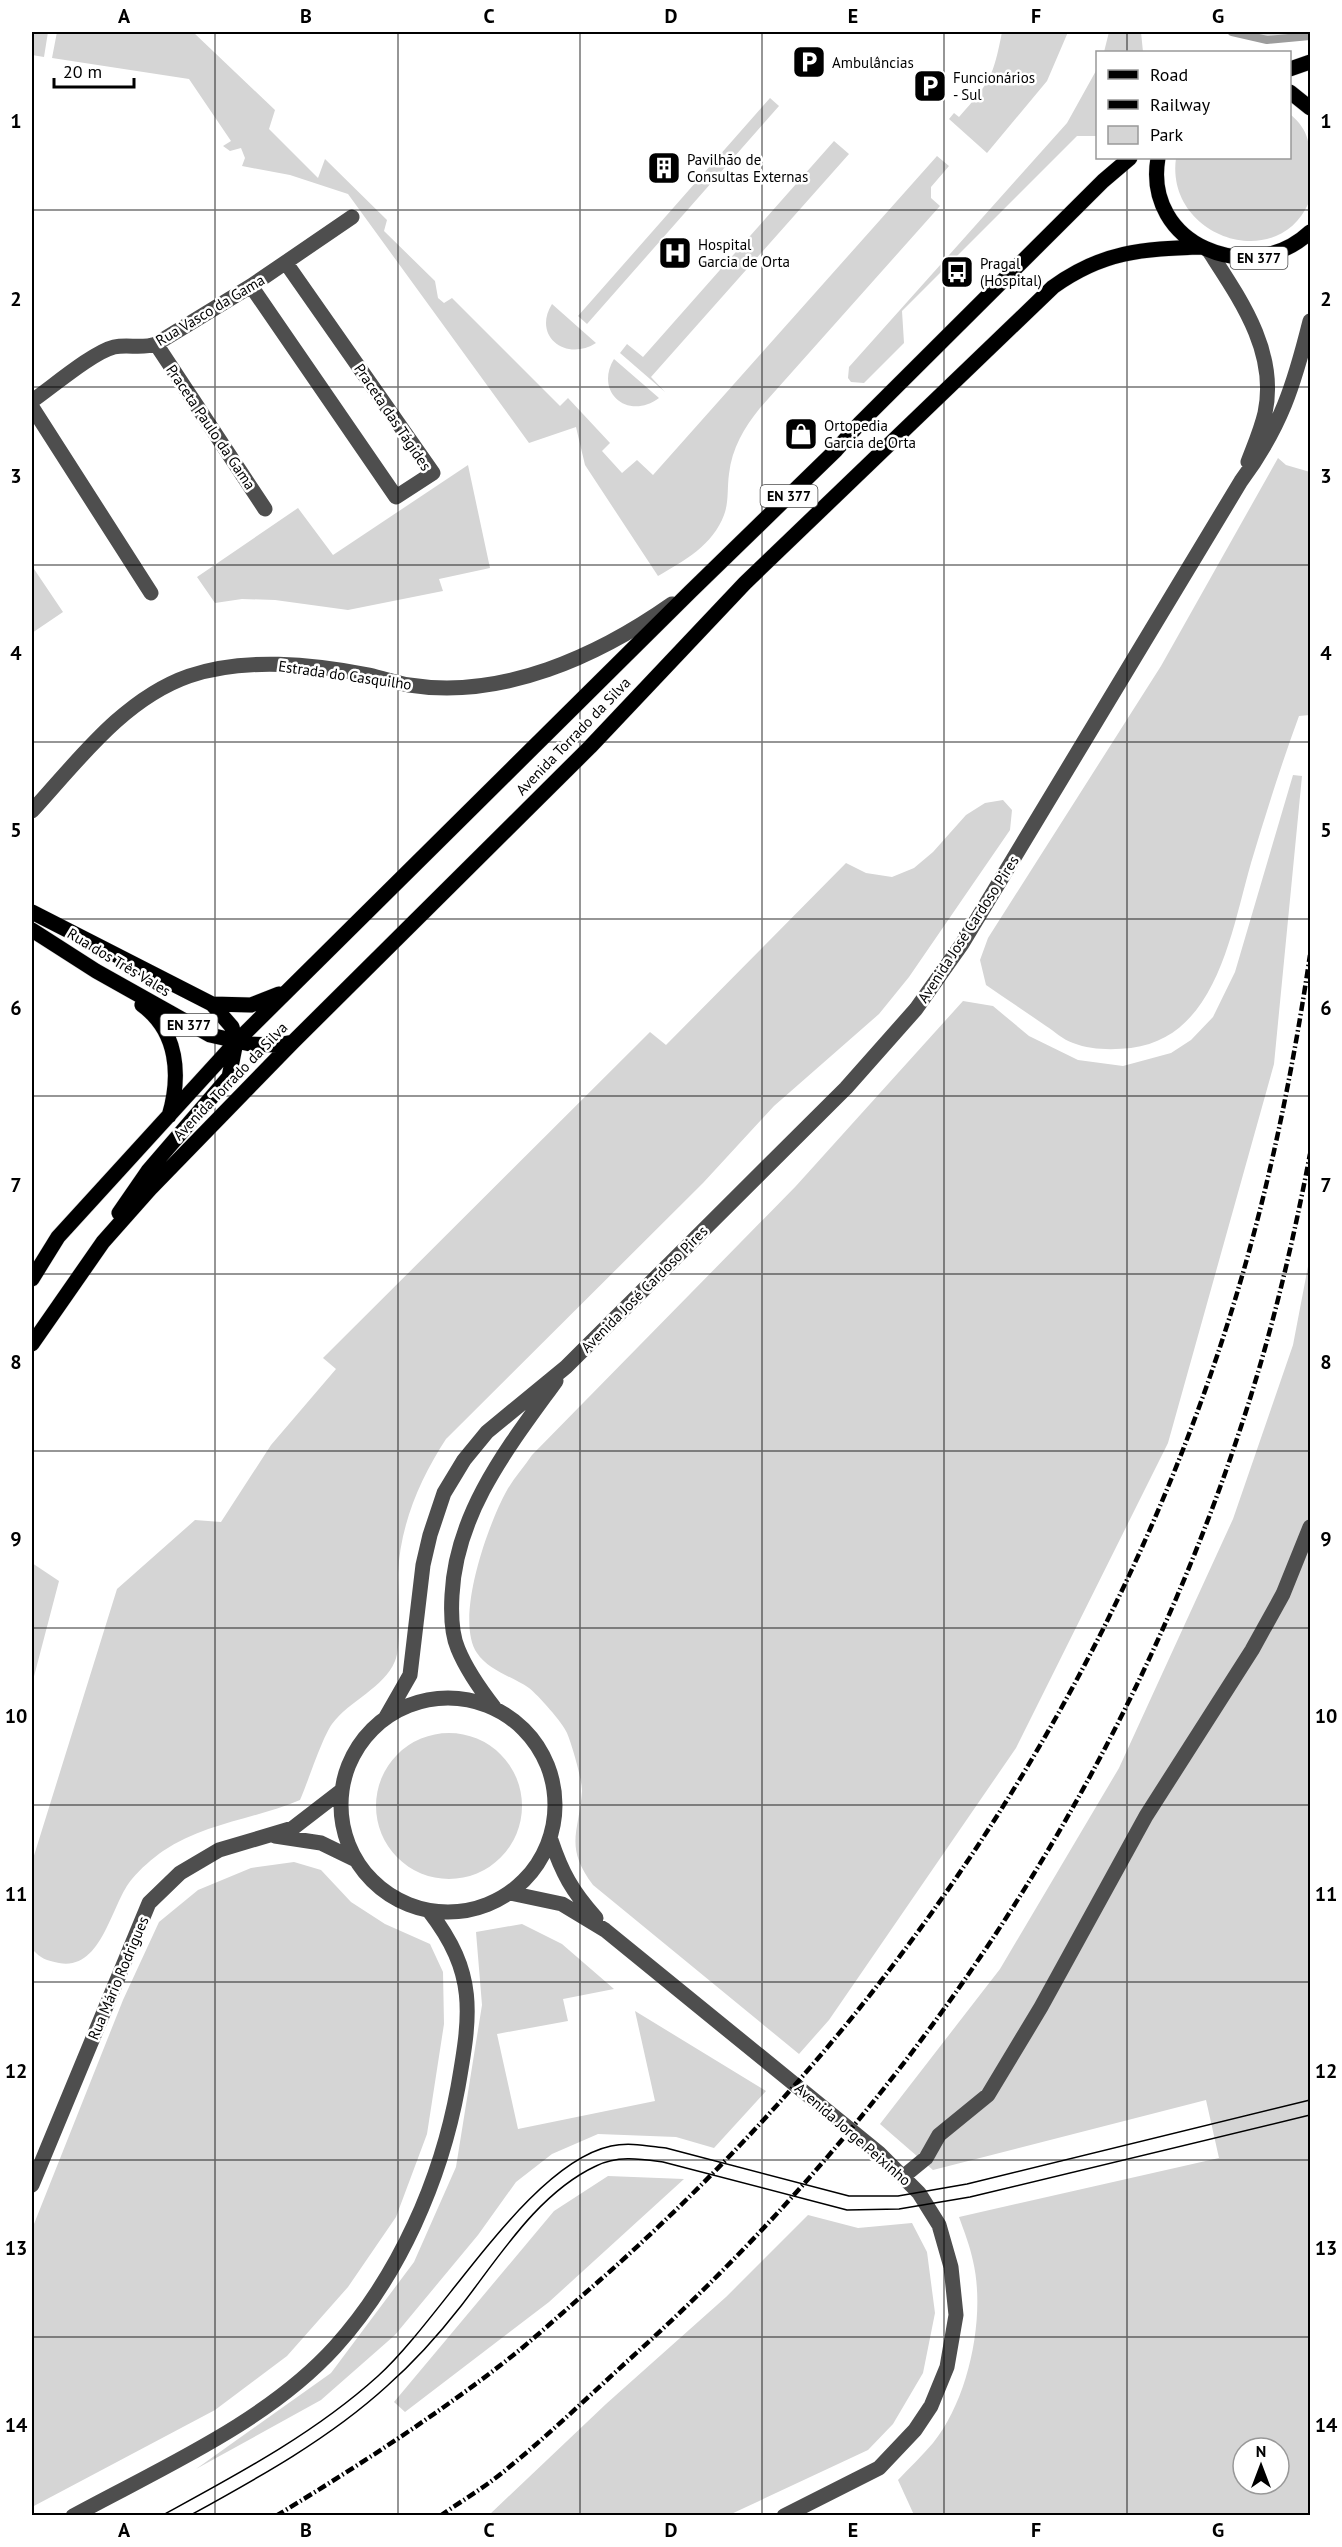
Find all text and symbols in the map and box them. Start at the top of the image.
text: A [118,3,131,29]
text: B [300,3,312,29]
text: C [483,3,495,29]
text: D [665,3,678,29]
text: E [848,3,858,29]
text: F [1031,3,1041,29]
text: G [1212,3,1224,29]
parking icon: Ambulâncias [791,44,827,80]
scale bar [54,51,134,89]
legend [1096,51,1291,159]
place label: Ambulâncias [832,53,914,72]
text: 20 m [63,60,102,83]
text: Road [1150,63,1188,86]
parking icon: Funcionários - Sul [912,68,948,104]
place label: Funcionários - Sul [953,68,1035,104]
text: Railway [1150,93,1211,116]
text: 1 [10,108,22,134]
text: 1 [1320,108,1332,134]
text: Park [1150,123,1183,146]
building icon: Pavilhão de Consultas Externas [646,150,682,186]
place label: Pavilhão de Consultas Externas [687,150,808,186]
hospital icon: Hospital Garcia de Orta [657,235,693,271]
place label: Hospital Garcia de Orta [698,235,790,271]
road number: EN 377 [1230,247,1288,269]
bus stop icon: Pragal (Hospital) [939,254,975,290]
place label: Pragal (Hospital) [980,254,1042,290]
street label: Rua Vasco da Gama [152,270,268,350]
text: 2 [10,286,22,312]
text: 2 [1320,286,1332,312]
street label: Praceta das Tágides [350,360,436,474]
street label: Praceta Paulo da Gama [162,361,260,493]
shop icon: Ortopedia Garcia de Orta [783,416,819,452]
place label: Ortopedia Garcia de Orta [824,416,916,452]
text: 3 [10,463,22,489]
text: 3 [1320,463,1332,489]
road number: EN 377 [760,485,818,507]
text: 4 [10,640,22,666]
text: 4 [1320,640,1332,666]
street label: Estrada do Casquilho [277,656,413,694]
street label: Avenida Torrado da Silva [512,673,634,799]
text: 5 [10,817,22,843]
text: 5 [1320,817,1332,843]
street label: Avenida José Cardoso Pires [913,852,1023,1006]
street label: Rua dos Três Vales [64,924,174,1000]
text: 6 [10,995,22,1021]
text: 6 [1320,995,1332,1021]
road number: EN 377 [160,1014,218,1036]
street label: Avenida Torrado da Silva [169,1018,291,1144]
text: 7 [10,1172,22,1198]
text: 7 [1320,1172,1332,1198]
street label: Avenida José Cardoso Pires [577,1222,711,1356]
text: 8 [10,1349,22,1375]
text: 8 [1320,1349,1332,1375]
text: 9 [10,1526,22,1552]
text: 9 [1320,1526,1332,1552]
text: 10 [5,1703,27,1729]
text: 10 [1315,1703,1337,1729]
text: 11 [5,1881,27,1907]
text: 11 [1315,1881,1337,1907]
street label: Rua Mário Rodrigues [83,1913,153,2043]
text: 12 [5,2058,27,2084]
text: 12 [1315,2058,1337,2084]
street label: Avenida Jorge Peixinho [791,2078,915,2190]
text: 13 [5,2235,27,2261]
text: 13 [1315,2235,1337,2261]
text: 14 [5,2412,28,2438]
text: 14 [1315,2412,1338,2438]
north arrow [1231,2436,1291,2496]
text: N [1256,2441,1266,2461]
text: A [118,2517,131,2543]
text: B [300,2517,312,2543]
text: C [483,2517,495,2543]
text: D [665,2517,678,2543]
text: E [848,2517,858,2543]
text: F [1031,2517,1041,2543]
text: G [1212,2517,1224,2543]

